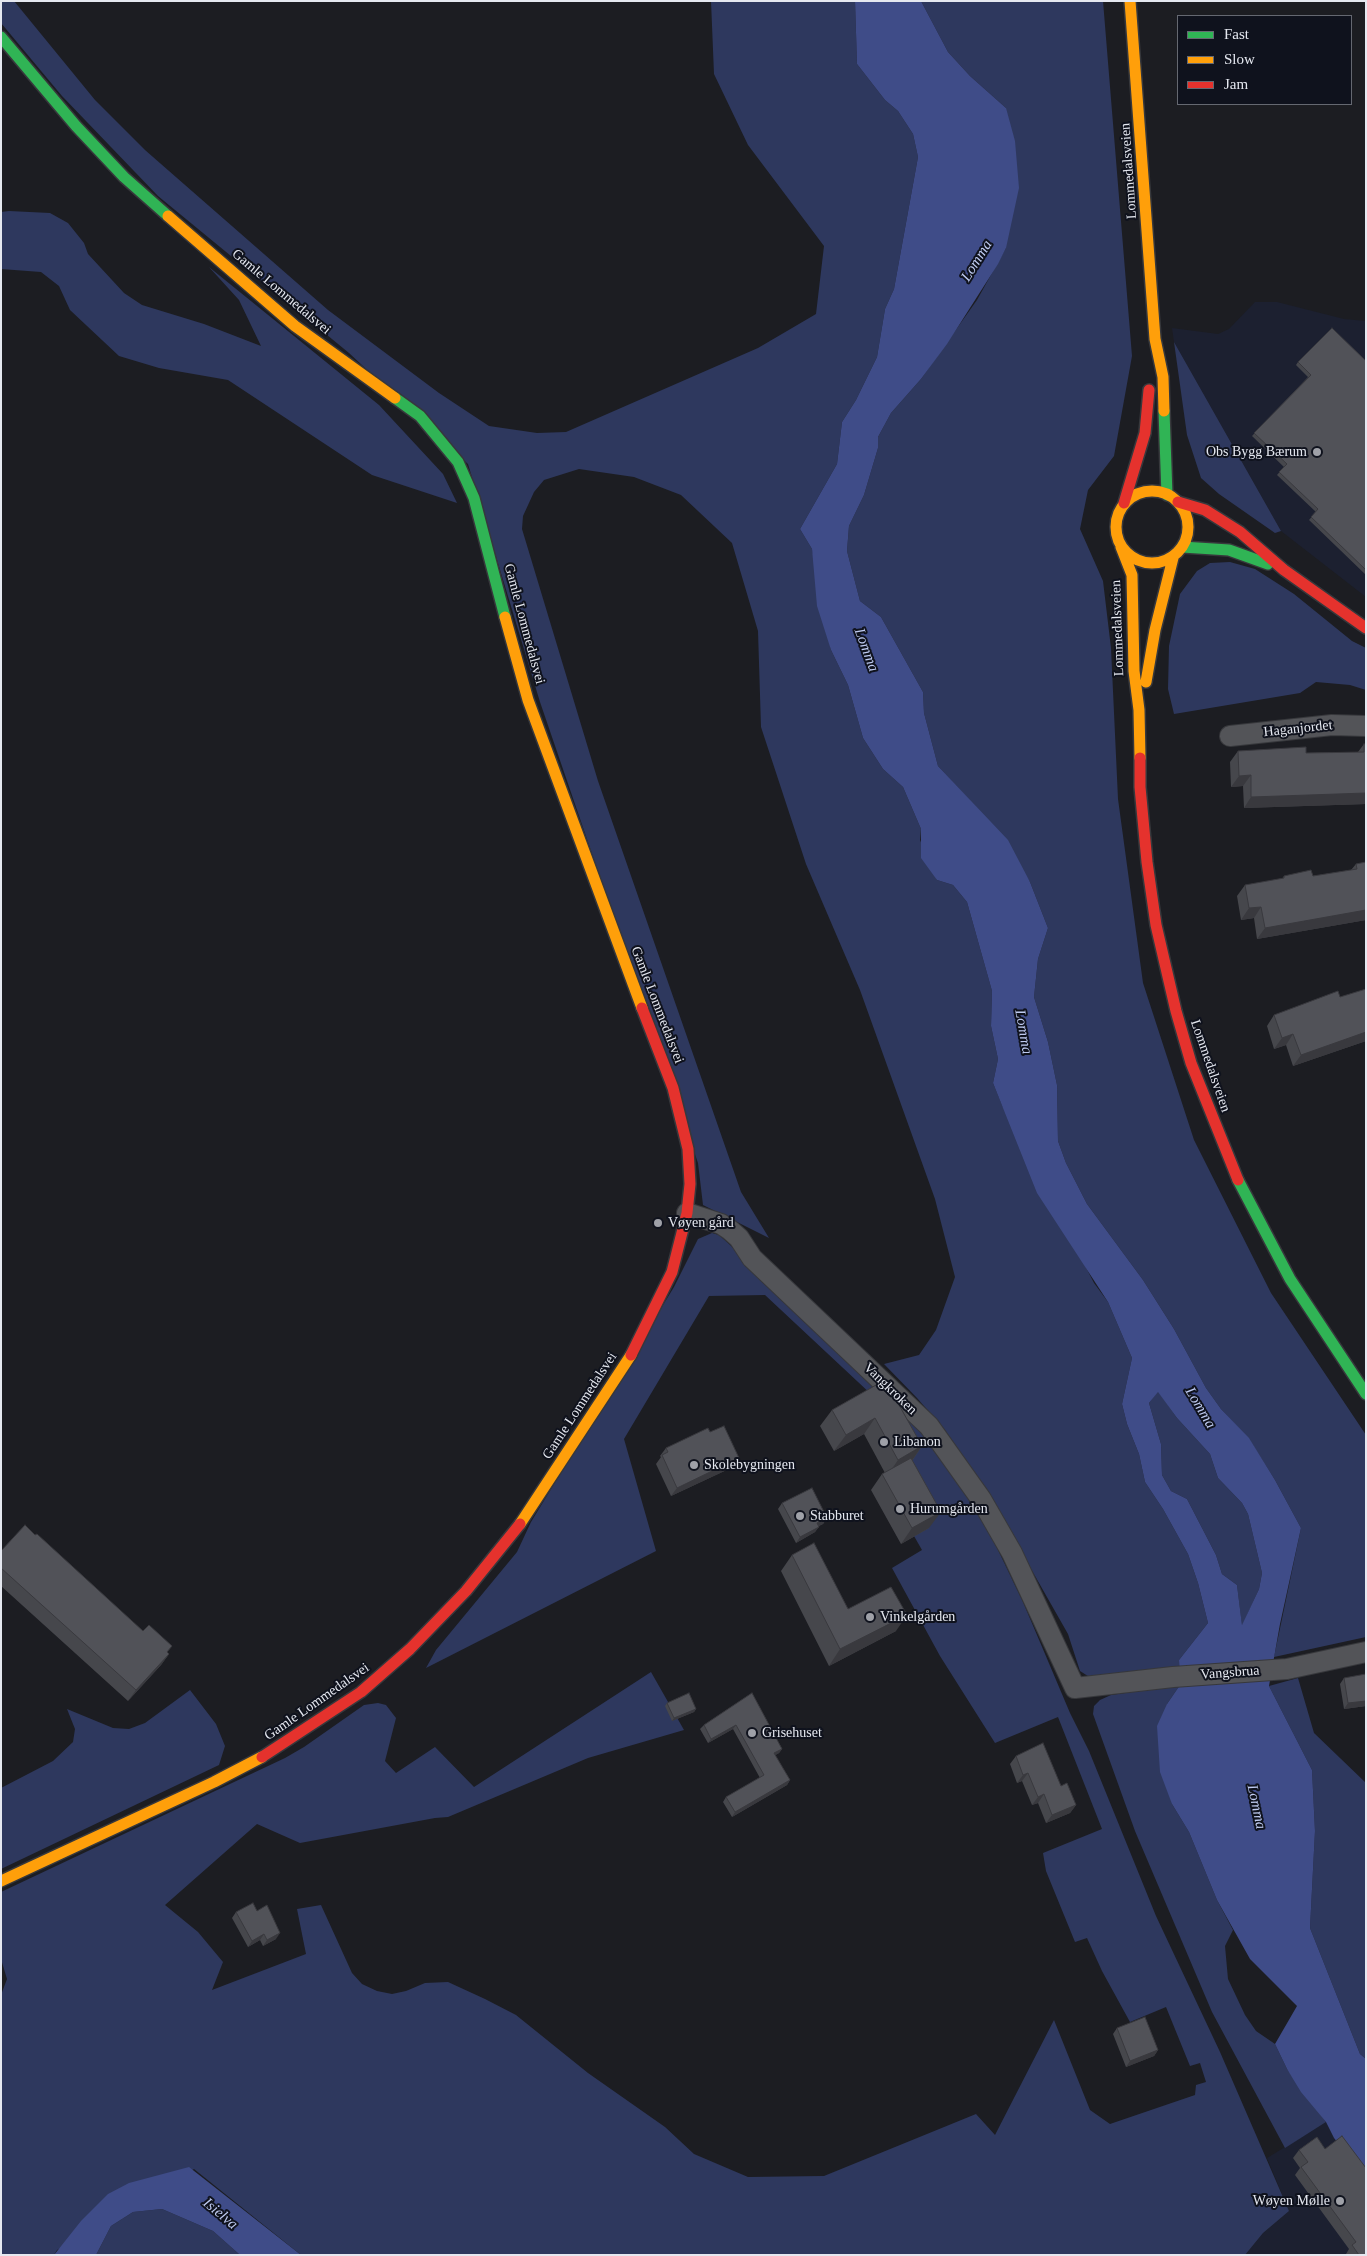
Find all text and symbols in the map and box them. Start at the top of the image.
legend [1177,15,1352,105]
text: Fast [1224,26,1249,42]
text: Slow [1224,51,1255,67]
text: Jam [1224,76,1248,92]
street label: Lommedalsveien [1117,122,1141,220]
water label: Lomma [957,237,997,285]
street label: Gamle Lommedalsvei [228,246,334,338]
place label: Obs Bygg Bærum [1206,444,1307,460]
marker: Obs Bygg Bærum [1311,446,1323,458]
street label: Gamle Lommedalsvei [500,562,548,686]
street label: Lommedalsveien [1108,580,1128,676]
water label: Lomma [850,626,882,674]
street label: Haganjordet [1263,717,1333,741]
street label: Gamle Lommedalsvei [627,944,687,1066]
water label: Lomma [1010,1008,1036,1056]
street label: Lommedalsveien [1186,1018,1234,1114]
place label: Vøyen gård [668,1215,734,1231]
marker: Vøyen gård [652,1217,664,1229]
street label: Gamle Lommedalsvei [539,1349,621,1463]
street label: Vangkroken [860,1359,920,1419]
water label: Lomma [1181,1384,1219,1432]
place label: Libanon [894,1434,941,1450]
marker: Libanon [878,1436,890,1448]
place label: Skolebygningen [704,1457,795,1473]
marker: Skolebygningen [688,1459,700,1471]
place label: Hurumgården [910,1501,988,1517]
marker: Hurumgården [894,1503,906,1515]
place label: Stabburet [810,1508,864,1524]
marker: Stabburet [794,1510,806,1522]
place label: Vinkelgården [880,1609,955,1625]
marker: Vinkelgården [864,1611,876,1623]
street label: Gamle Lommedalsvei [261,1660,373,1744]
street label: Vangsbrua [1200,1663,1260,1683]
place label: Grisehuset [762,1725,822,1741]
marker: Grisehuset [746,1727,758,1739]
water label: Lomma [1243,1783,1269,1831]
place label: Wøyen Mølle [1253,2193,1330,2209]
water label: Isielva [199,2194,241,2234]
marker: Wøyen Mølle [1334,2195,1346,2207]

